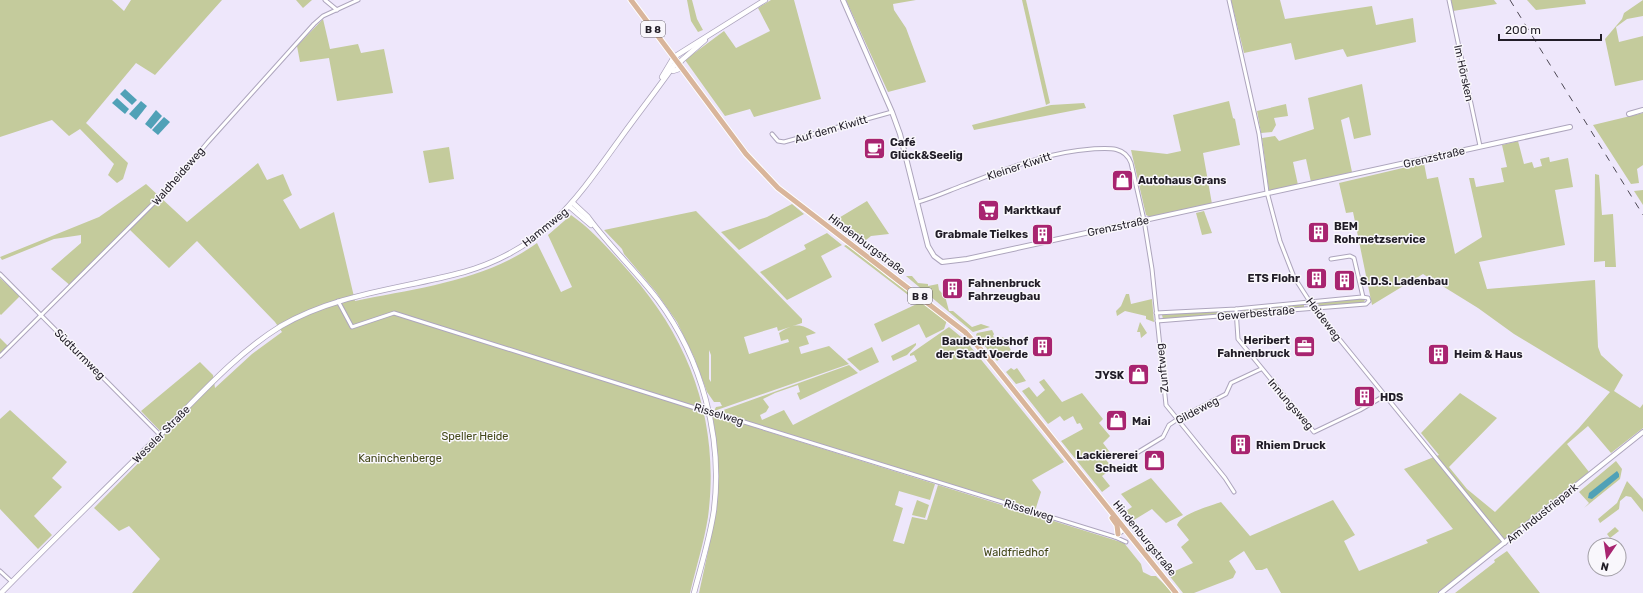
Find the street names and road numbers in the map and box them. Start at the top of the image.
road number: B 8 [641,21,665,37]
street label: Im Hörsken [1451,44,1476,103]
street label: Auf dem Kiwitt [793,113,870,146]
street label: Waldheideweg [149,144,207,208]
street label: Grenzstraße [1402,144,1466,171]
street label: Kleiner Kiwitt [985,150,1054,183]
street label: Hammweg [520,205,571,250]
street label: Hindenburgstraße [826,211,908,278]
street label: Grenzstraße [1086,214,1150,239]
road number: B 8 [908,288,932,304]
street label: Heideweg [1303,295,1344,343]
street label: Gewerbestraße [1217,304,1295,323]
street label: Südturmweg [52,326,108,382]
street label: Zunftweg [1153,343,1172,393]
street label: Innungsweg [1265,376,1316,432]
street label: Gildeweg [1174,394,1221,427]
street label: Risselweg [692,401,745,428]
street label: Weseler Straße [130,403,193,466]
street label: Am Industriepark [1504,480,1581,546]
street label: Risselweg [1002,497,1055,524]
street label: Hindenburgstraße [1110,498,1179,579]

